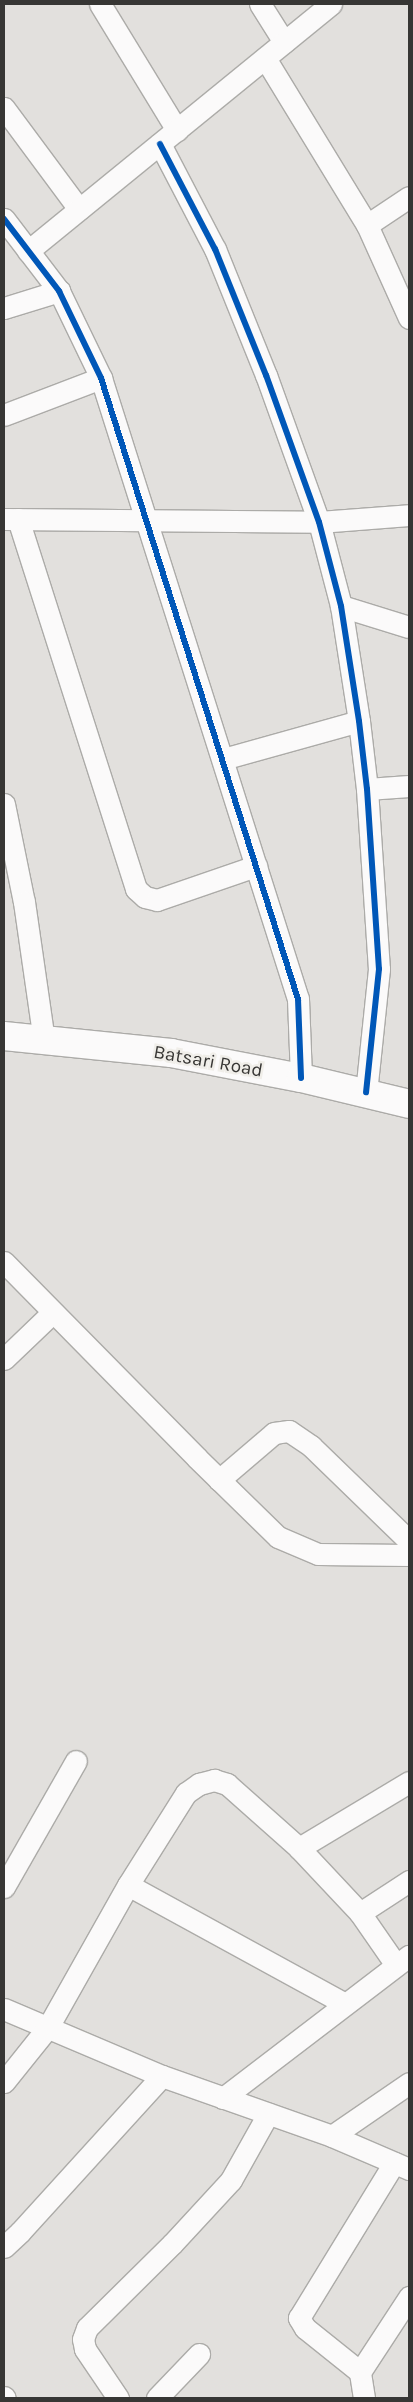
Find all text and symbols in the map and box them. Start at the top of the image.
street label: Batsari Road [152,1041,264,1083]

